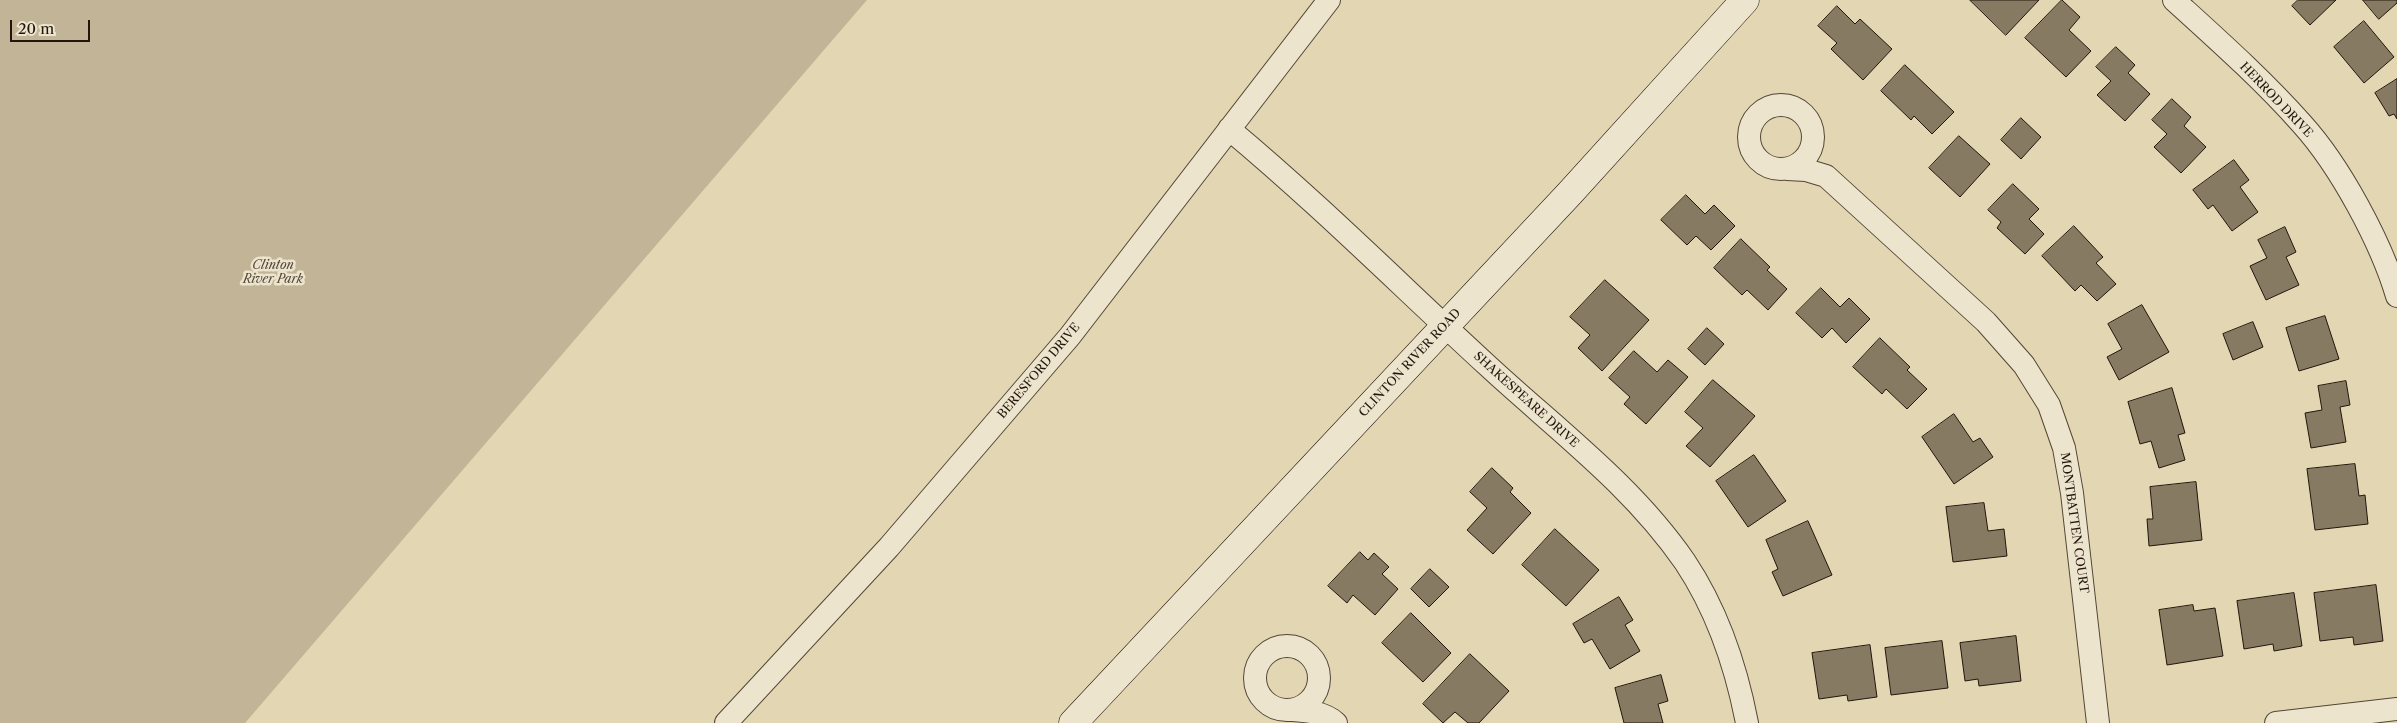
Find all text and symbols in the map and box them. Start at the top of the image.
scale bar [12,10,92,42]
text: 20 m [18,19,54,38]
street label: HERROD DRIVE [2237,60,2315,140]
park label: Clinton River Park [243,259,303,287]
street label: CLINTON RIVER ROAD [1356,306,1464,420]
street label: BERESFORD DRIVE [995,320,1083,422]
street label: SHAKESPEARE DRIVE [1471,349,1581,451]
street label: MONTBATTEN COURT [2057,452,2091,594]

